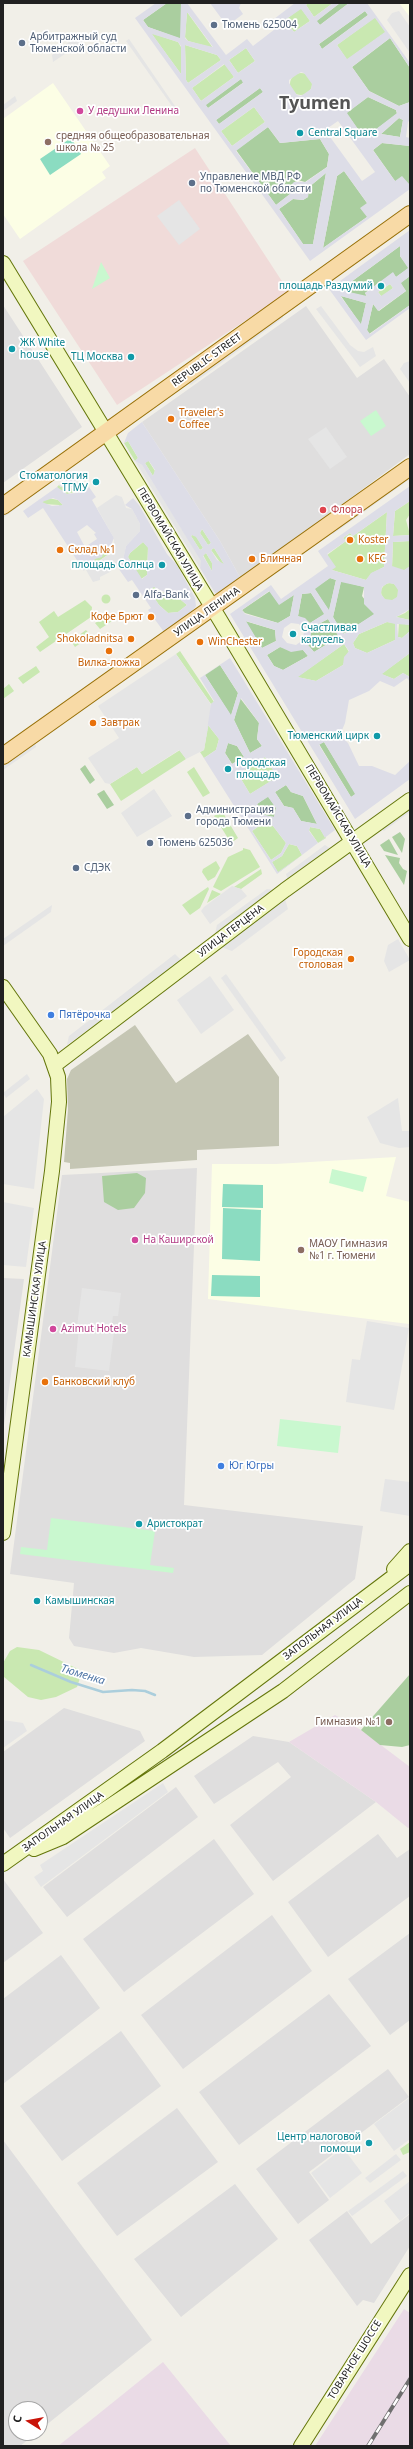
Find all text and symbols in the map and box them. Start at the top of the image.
place label: Тюмень 625004 [222,19,297,31]
marker: Тюмень 625004 [209,20,219,30]
place label: Арбитражный суд Тюменской области [30,31,126,54]
marker: Арбитражный суд Тюменской области [17,38,27,48]
district label: Tyumen [279,93,351,115]
place label: У дедушки Ленина [88,105,179,117]
marker: У дедушки Ленина [75,106,85,116]
place label: Central Square [308,127,377,139]
marker: Central Square [295,128,305,138]
place label: средняя общеобразовательная школа № 25 [56,130,209,154]
marker: средняя общеобразовательная школа № 25 [43,137,53,147]
place label: Управление МВД РФ по Тюменской области [200,171,311,194]
marker: Управление МВД РФ по Тюменской области [187,178,197,188]
place label: площадь Раздумий [279,280,373,292]
marker: площадь Раздумий [376,281,386,291]
street label: REPUBLIC STREET [170,331,244,389]
place label: ЖК White house [20,337,65,360]
marker: ЖК White house [7,344,17,354]
place label: ТЦ Москва [71,351,123,363]
marker: ТЦ Москва [126,352,136,362]
place label: Traveler's Coffee [179,407,224,430]
marker: Traveler's Coffee [166,414,176,424]
place label: Стоматология ТГМУ [19,470,88,494]
marker: Стоматология ТГМУ [91,477,101,487]
street label: ПЕРВОМАЙСКАЯ УЛИЦА [135,485,205,593]
place label: Флора [331,504,362,516]
marker: Флора [318,505,328,515]
place label: Koster [358,534,388,546]
marker: Koster [345,535,355,545]
place label: Склад №1 [68,544,116,556]
marker: Склад №1 [55,545,65,555]
place label: Блинная [260,553,302,565]
place label: KFC [368,553,386,565]
marker: Блинная [247,554,257,564]
marker: KFC [355,554,365,564]
place label: площадь Солнца [71,559,154,571]
marker: площадь Солнца [157,560,167,570]
street label: УЛИЦА ЛЕНИНА [172,585,242,639]
place label: Alfa-Bank [144,589,189,601]
marker: Alfa-Bank [131,590,141,600]
place label: Кофе Брют [91,611,143,623]
marker: Кофе Брют [146,612,156,622]
place label: Счастливая карусель [301,622,357,646]
marker: Счастливая карусель [288,629,298,639]
place label: Shokoladnitsa [57,633,123,645]
marker: Shokoladnitsa [126,634,136,644]
place label: WinChester [208,636,262,648]
marker: WinChester [195,637,205,647]
marker: Вилка-ложка [104,646,114,656]
place label: Вилка-ложка [78,657,140,669]
place label: Завтрак [101,717,139,729]
marker: Завтрак [88,718,98,728]
place label: Тюменский цирк [287,730,369,742]
marker: Тюменский цирк [372,731,382,741]
place label: Городская площадь [236,757,286,780]
street label: ПЕРВОМАЙСКАЯ УЛИЦА [303,762,373,870]
marker: Городская площадь [223,764,233,774]
place label: Администрация города Тюмени [196,804,274,828]
marker: Администрация города Тюмени [183,811,193,821]
place label: Тюмень 625036 [158,837,233,849]
marker: Тюмень 625036 [145,838,155,848]
place label: СДЭК [84,862,110,874]
marker: СДЭК [71,863,81,873]
street label: УЛИЦА ГЕРЦЕНА [196,902,266,960]
place label: Городская столовая [293,947,343,970]
marker: Городская столовая [346,954,356,964]
place label: Пятёрочка [59,1009,111,1021]
marker: Пятёрочка [46,1010,56,1020]
place label: На Каширской [143,1234,214,1246]
marker: На Каширской [130,1235,140,1245]
place label: МАОУ Гимназия №1 г. Тюмени [309,1238,387,1262]
street label: КАМЫШИНСКАЯ УЛИЦА [21,1240,49,1358]
marker: МАОУ Гимназия №1 г. Тюмени [296,1245,306,1255]
place label: Azimut Hotels [61,1323,126,1335]
marker: Azimut Hotels [48,1324,58,1334]
place label: Банковский клуб [53,1376,135,1388]
marker: Банковский клуб [40,1377,50,1387]
place label: Юг Югры [229,1460,274,1472]
marker: Юг Югры [216,1461,226,1471]
place label: Аристократ [147,1518,203,1530]
marker: Аристократ [134,1519,144,1529]
place label: Камышинская [45,1595,115,1607]
street label: ЗАПОЛЬНАЯ УЛИЦА [281,1595,365,1663]
marker: Камышинская [32,1596,42,1606]
water label: Тюменка [59,1662,107,1688]
place label: Гимназия №1 [315,1716,381,1728]
marker: Гимназия №1 [384,1717,394,1727]
street label: ЗАПОЛЬНАЯ УЛИЦА [20,1789,106,1855]
place label: Центр налоговой помощи [277,2131,361,2154]
marker: Центр налоговой помощи [364,2138,374,2148]
street label: ТОВАРНОЕ ШОССЕ [326,2318,384,2402]
north arrow [8,2401,48,2441]
text: С [9,2414,25,2424]

